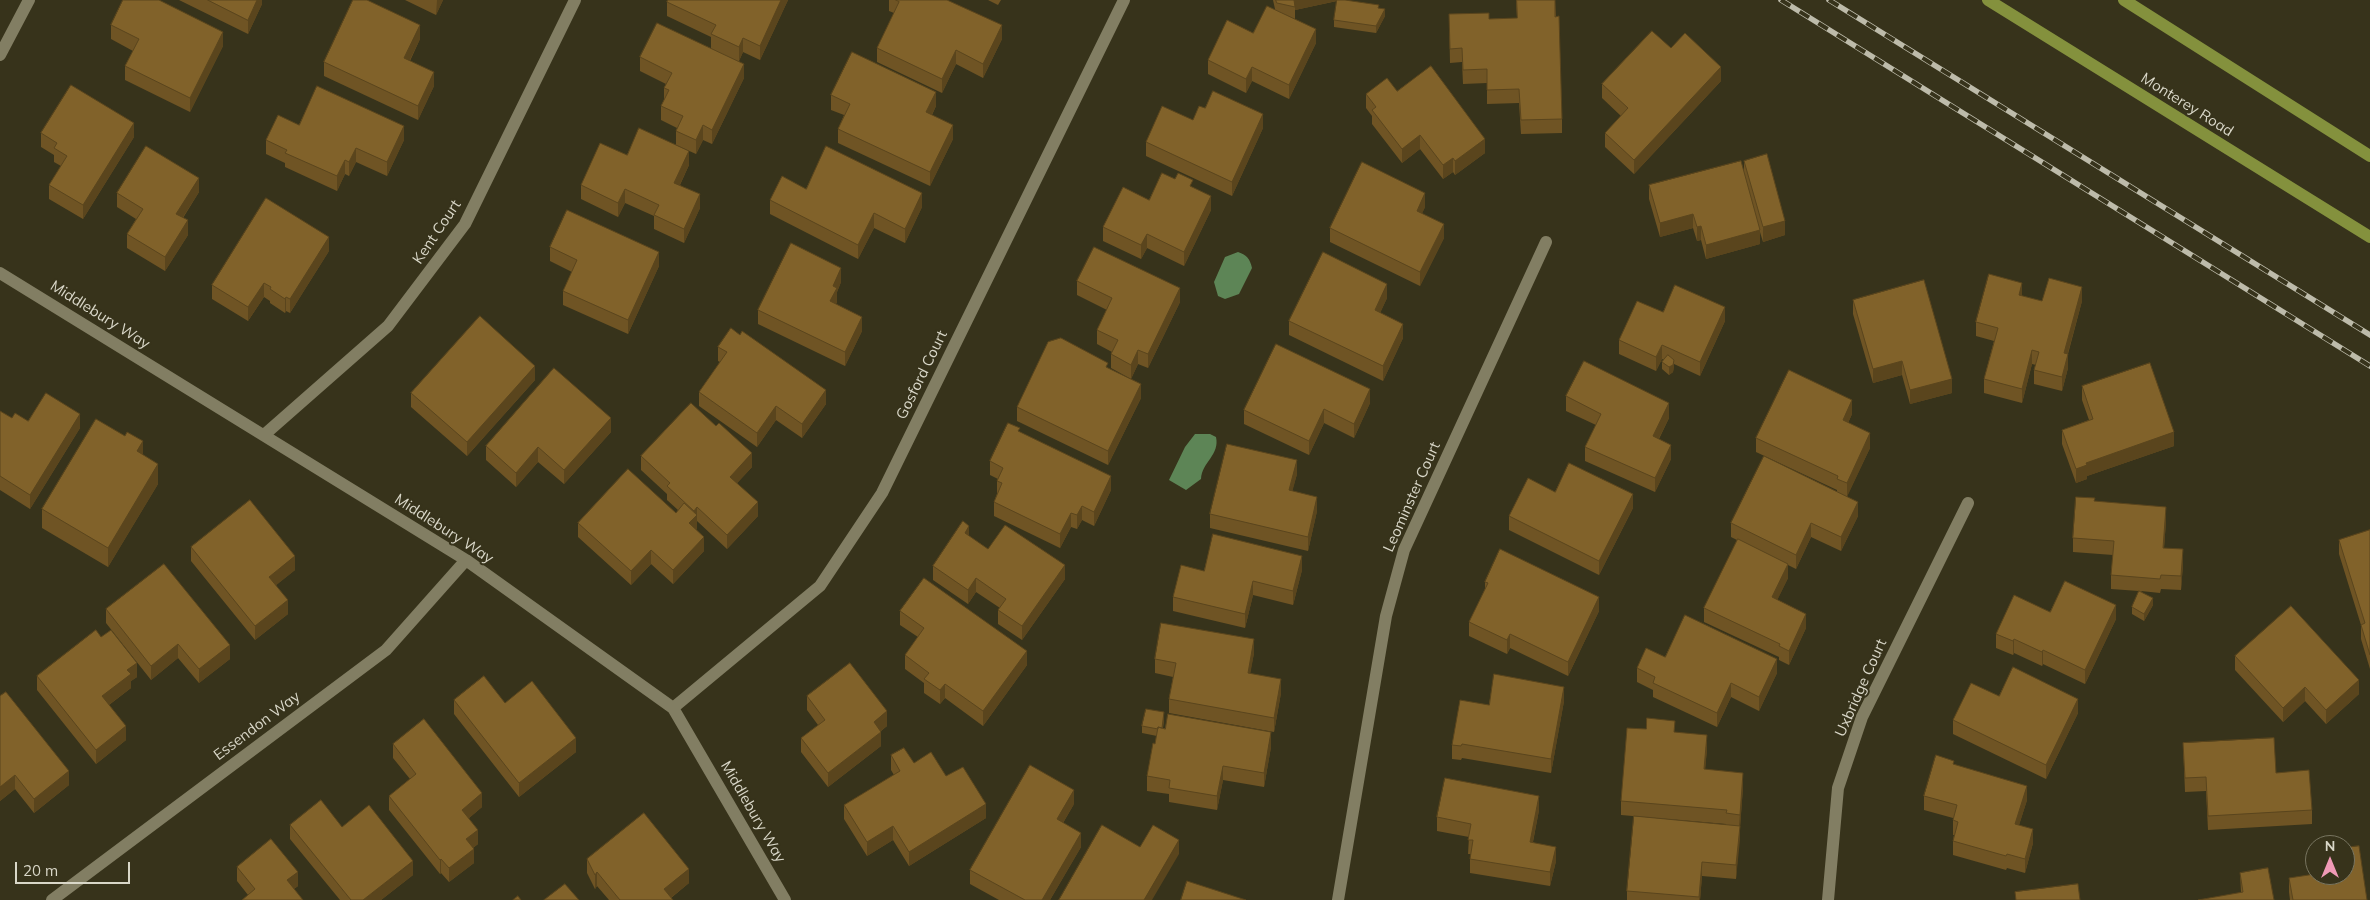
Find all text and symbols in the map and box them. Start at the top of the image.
street label: Monterey Road [2137,69,2237,141]
street label: Kent Court [409,197,465,267]
street label: Middlebury Way [47,277,153,353]
street label: Gosford Court [893,328,951,422]
street label: Leominster Court [1380,439,1444,555]
street label: Middlebury Way [391,490,497,568]
street label: Uxbridge Court [1831,636,1891,740]
street label: Essendon Way [210,688,304,764]
street label: Middlebury Way [717,758,789,866]
north arrow [2305,835,2355,885]
text: N [2325,837,2335,855]
scale bar [18,852,132,884]
text: 20 m [23,861,58,880]

